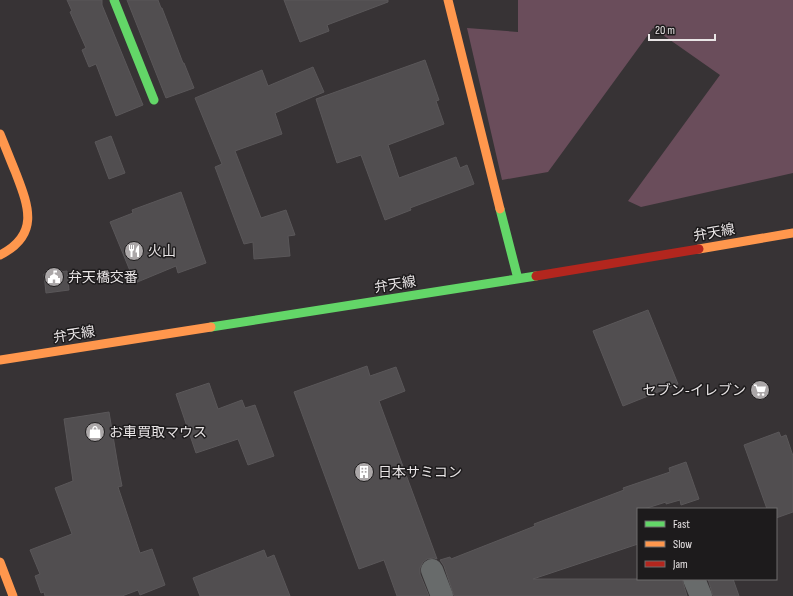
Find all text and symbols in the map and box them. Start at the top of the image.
scale bar [649,16,715,42]
text: 20 m [655,23,675,38]
street label: 弁天線 [692,220,736,245]
restaurant icon: 火山 [123,240,145,262]
place label: 火山 [148,243,176,260]
public building icon: 弁天橋交番 [43,266,65,288]
place label: 弁天橋交番 [68,269,138,286]
street label: 弁天線 [373,273,417,296]
street label: 弁天線 [52,323,96,346]
supermarket icon: セブン-イレブン [749,379,771,401]
place label: セブン-イレブン [643,382,746,399]
shop icon: お車買取マウス [84,421,106,443]
place label: お車買取マウス [109,424,207,441]
building icon: 日本サミコン [353,461,375,483]
place label: 日本サミコン [378,464,462,481]
legend [637,508,777,580]
text: Fast [673,517,690,532]
text: Slow [673,537,692,552]
text: Jam [672,557,688,572]

